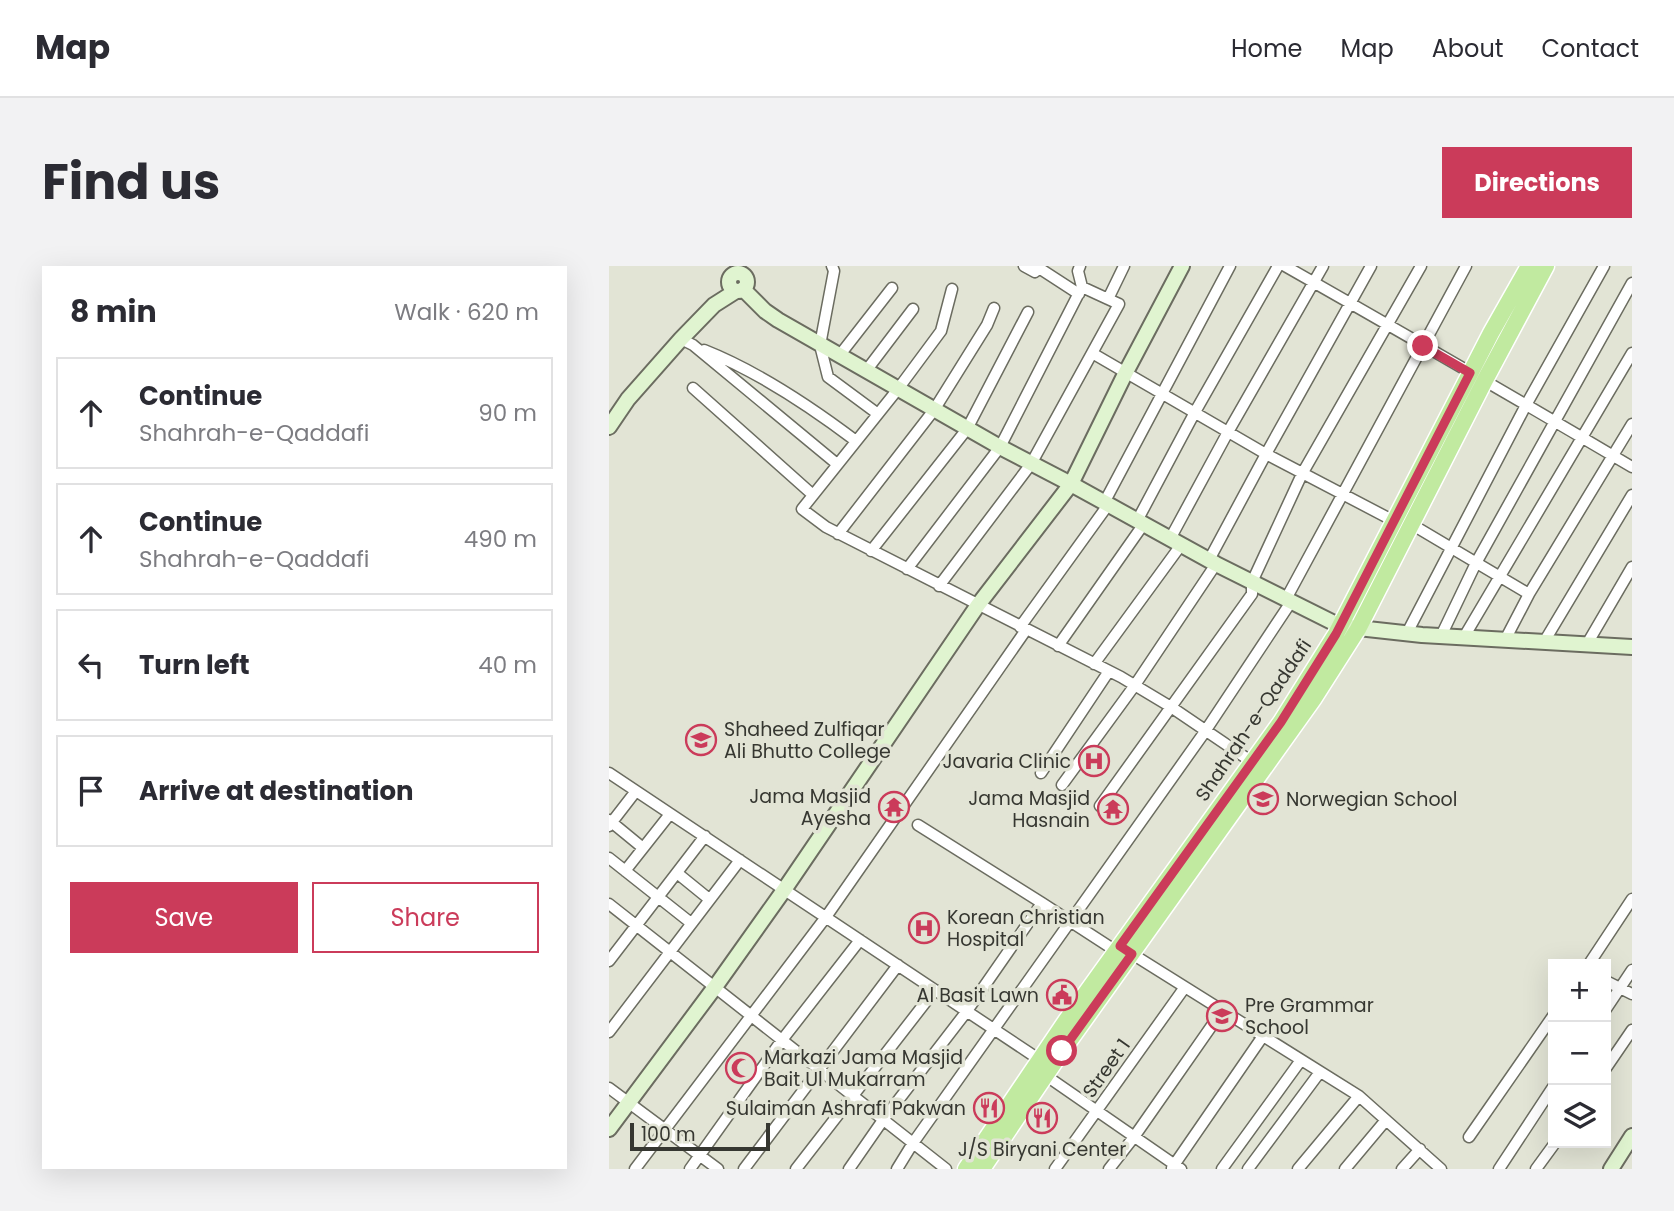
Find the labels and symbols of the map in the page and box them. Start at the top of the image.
route end [1407,330,1438,361]
street label: Shahrah-e-Qaddafi [1189,634,1318,807]
place label: Shaheed Zulfiqar Ali Bhutto College [724,716,891,765]
school or university icon: Shaheed Zulfiqar Ali Bhutto College [684,723,718,757]
hospital icon: Javaria Clinic [1077,744,1111,778]
place label: Javaria Clinic [943,748,1071,775]
school or university icon: Norwegian School [1246,782,1280,816]
place label: Jama Masjid Ayesha [749,783,871,832]
place label: Jama Masjid Hasnain [968,785,1090,834]
place label: Norwegian School [1286,786,1457,813]
temple icon: Jama Masjid Ayesha [877,790,911,824]
temple icon: Jama Masjid Hasnain [1096,792,1130,826]
place label: Korean Christian Hospital [947,904,1105,953]
hospital icon: Korean Christian Hospital [907,911,941,945]
public building icon: Al Basit Lawn [1045,978,1079,1012]
place label: Al Basit Lawn [917,982,1039,1009]
place label: Pre Grammar School [1245,992,1374,1041]
school or university icon: Pre Grammar School [1205,999,1239,1033]
street label: Street 1 [1076,1033,1137,1103]
route start [1046,1035,1077,1066]
place label: Markazi Jama Masjid Bait Ul Mukarram [764,1044,963,1093]
mosque icon: Markazi Jama Masjid Bait Ul Mukarram [724,1051,758,1085]
restaurant icon: Sulaiman Ashrafi Pakwan [972,1091,1006,1125]
place label: Sulaiman Ashrafi Pakwan [726,1095,966,1122]
restaurant icon: J/S Biryani Center [1025,1101,1059,1135]
scale bar [630,1120,770,1152]
place label: J/S Biryani Center [958,1136,1126,1163]

